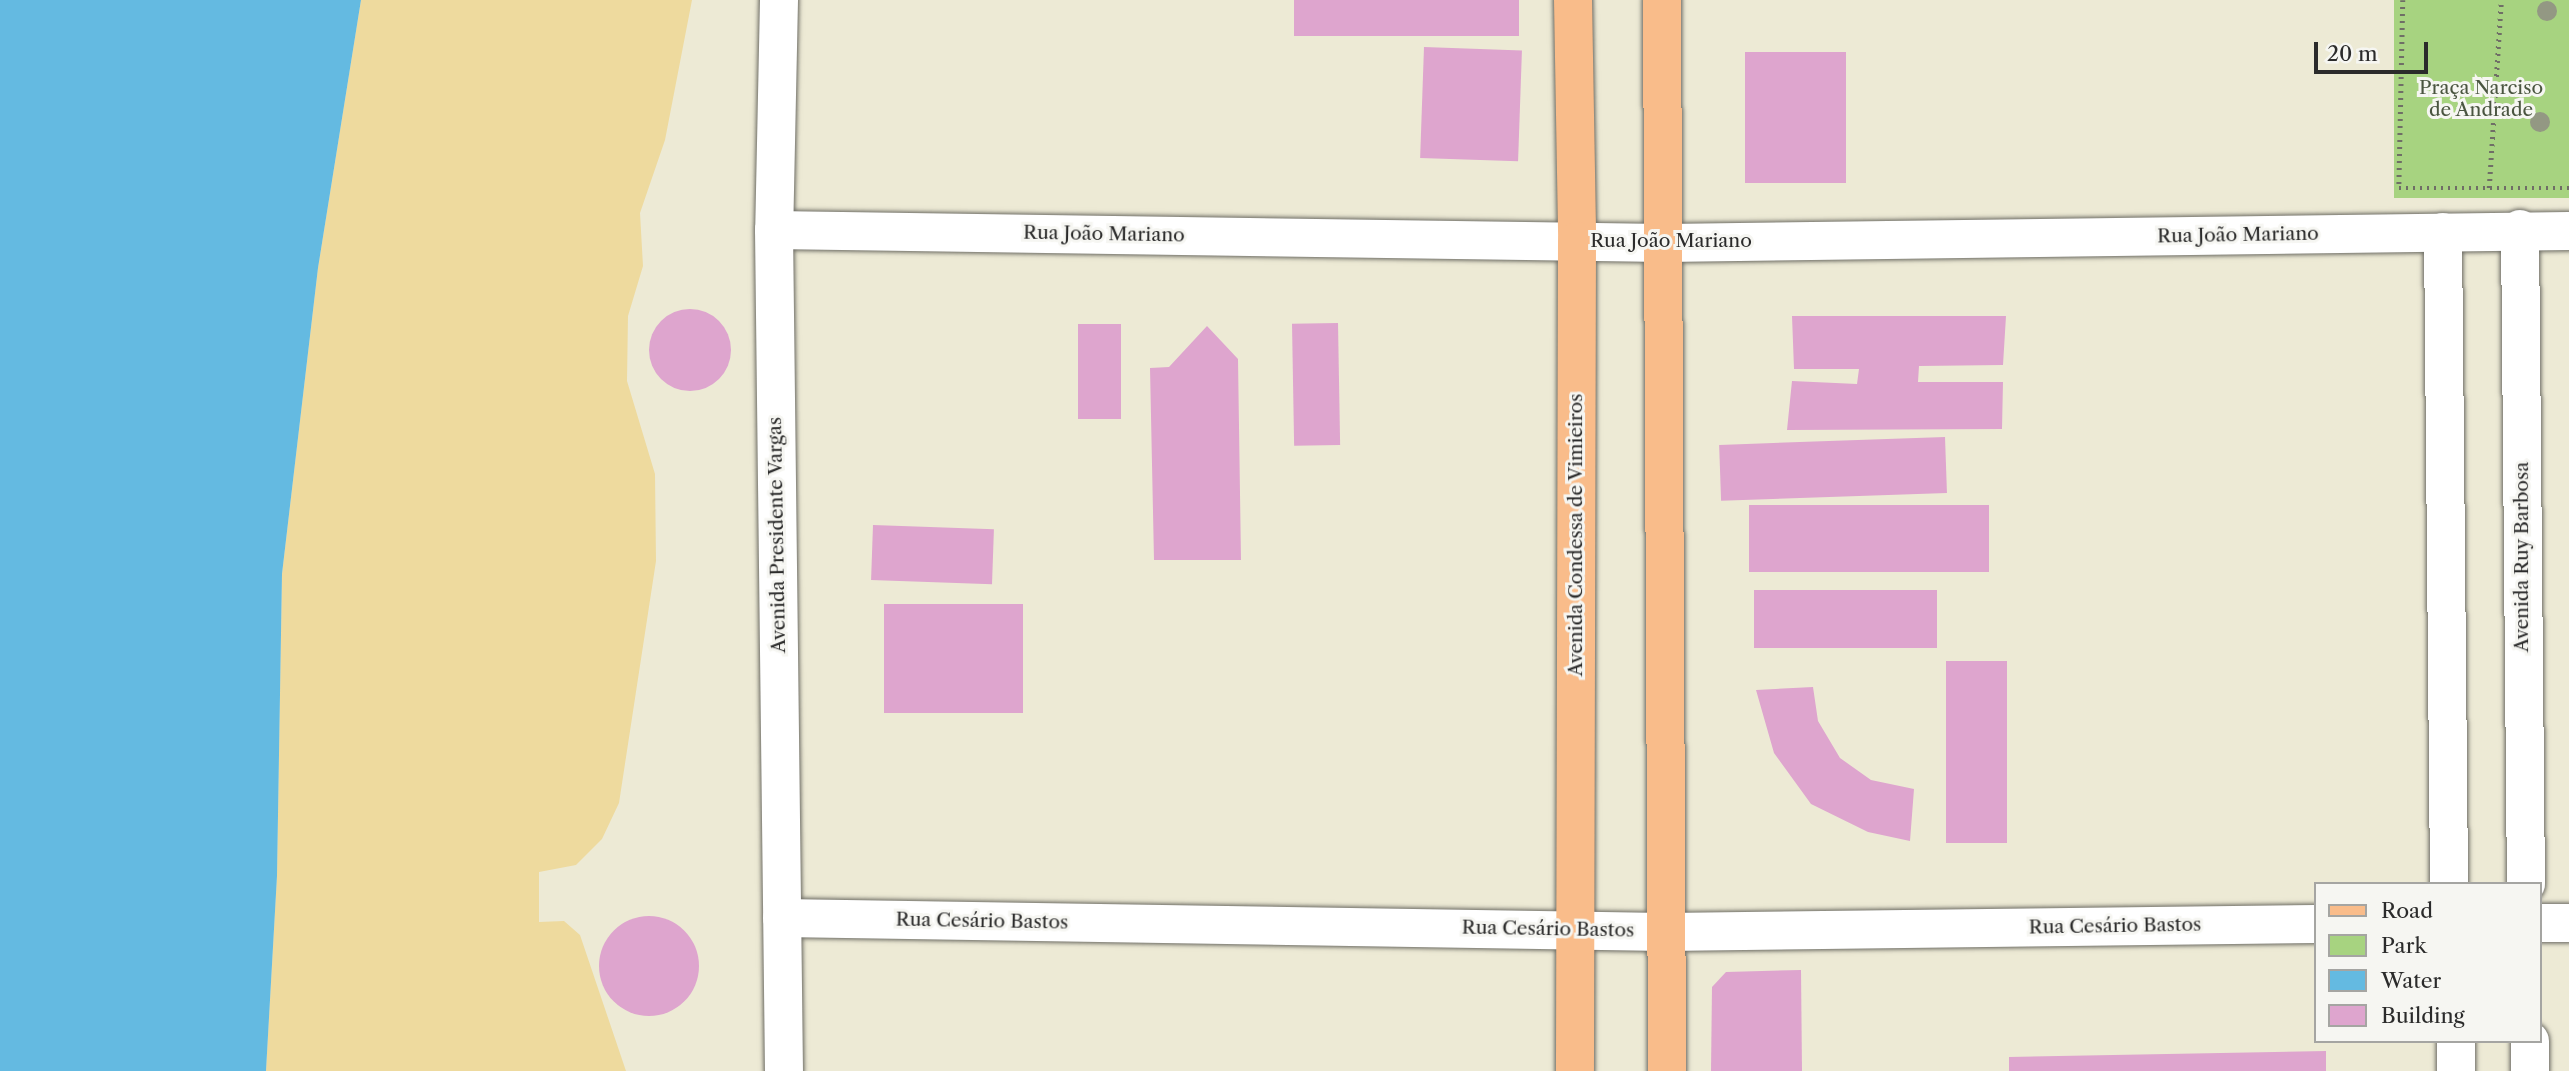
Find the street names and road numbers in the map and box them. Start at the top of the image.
street label: Rua João Mariano [1023,221,1185,247]
street label: Rua João Mariano [2157,222,2319,248]
street label: Rua João Mariano [1590,230,1752,252]
street label: Avenida Condessa de Vimieiros [1565,393,1587,677]
street label: Avenida Presidente Vargas [764,416,790,654]
street label: Avenida Ruy Barbosa [2511,461,2533,653]
street label: Rua Cesário Bastos [895,908,1069,934]
street label: Rua Cesário Bastos [2028,913,2202,939]
street label: Rua Cesário Bastos [1461,916,1635,942]

